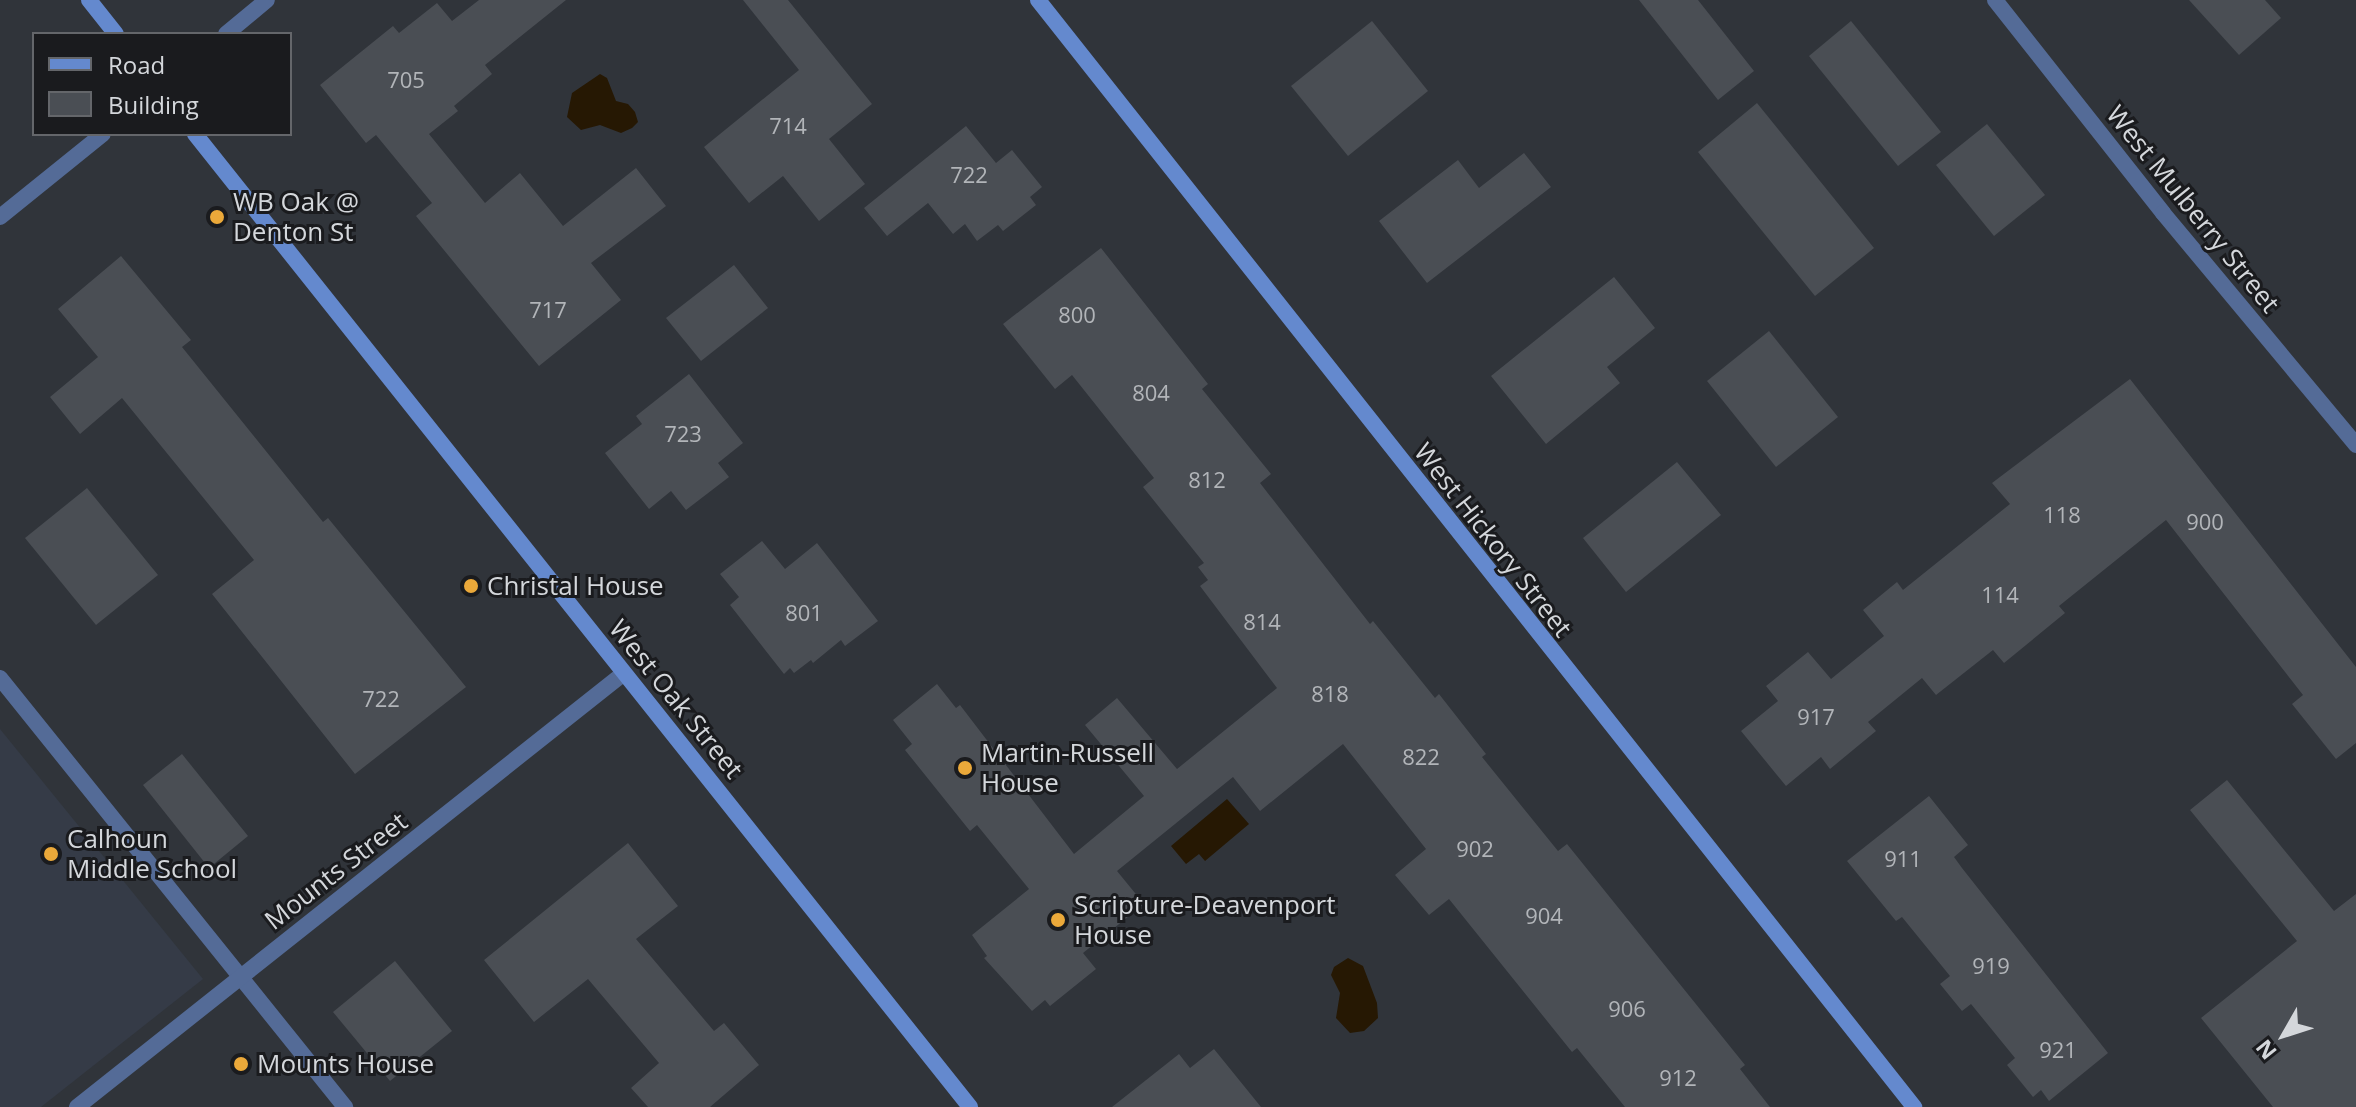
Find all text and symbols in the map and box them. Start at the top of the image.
legend [32,32,292,136]
text: Road [108,48,165,81]
house number: 705 [387,67,425,93]
text: Building [108,88,199,121]
street label: West Mulberry Street [2100,99,2286,319]
house number: 714 [769,113,807,139]
house number: 722 [950,162,988,188]
place label: WB Oak @ Denton St [233,186,359,248]
marker: WB Oak @ Denton St [208,208,226,226]
house number: 717 [529,297,567,323]
house number: 800 [1058,302,1096,328]
house number: 804 [1132,380,1170,406]
house number: 723 [664,421,702,447]
street label: West Hickory Street [1408,437,1578,643]
house number: 812 [1188,467,1226,493]
house number: 118 [2043,502,2081,528]
house number: 900 [2186,509,2224,535]
place label: Christal House [487,570,664,602]
marker: Christal House [462,577,480,595]
house number: 114 [1981,582,2019,608]
house number: 801 [785,600,823,626]
house number: 814 [1243,609,1281,635]
street label: West Oak Street [603,614,749,784]
house number: 818 [1311,681,1349,707]
house number: 722 [362,686,400,712]
house number: 917 [1797,704,1835,730]
place label: Martin-Russell House [981,737,1154,798]
house number: 822 [1402,744,1440,770]
marker: Martin-Russell House [956,759,974,777]
street label: Mounts Street [259,806,413,936]
place label: Calhoun Middle School [67,823,237,884]
house number: 902 [1456,836,1494,862]
marker: Calhoun Middle School [42,845,60,863]
house number: 911 [1884,846,1922,872]
place label: Scripture-Deavenport House [1074,889,1335,950]
house number: 904 [1525,903,1563,929]
marker: Scripture-Deavenport House [1049,911,1067,929]
house number: 919 [1972,953,2010,979]
north arrow [2244,995,2324,1075]
house number: 906 [1608,996,1646,1022]
text: N [2248,1034,2283,1067]
house number: 921 [2039,1037,2077,1063]
place label: Mounts House [257,1048,434,1080]
marker: Mounts House [232,1055,250,1073]
house number: 912 [1659,1065,1697,1091]

